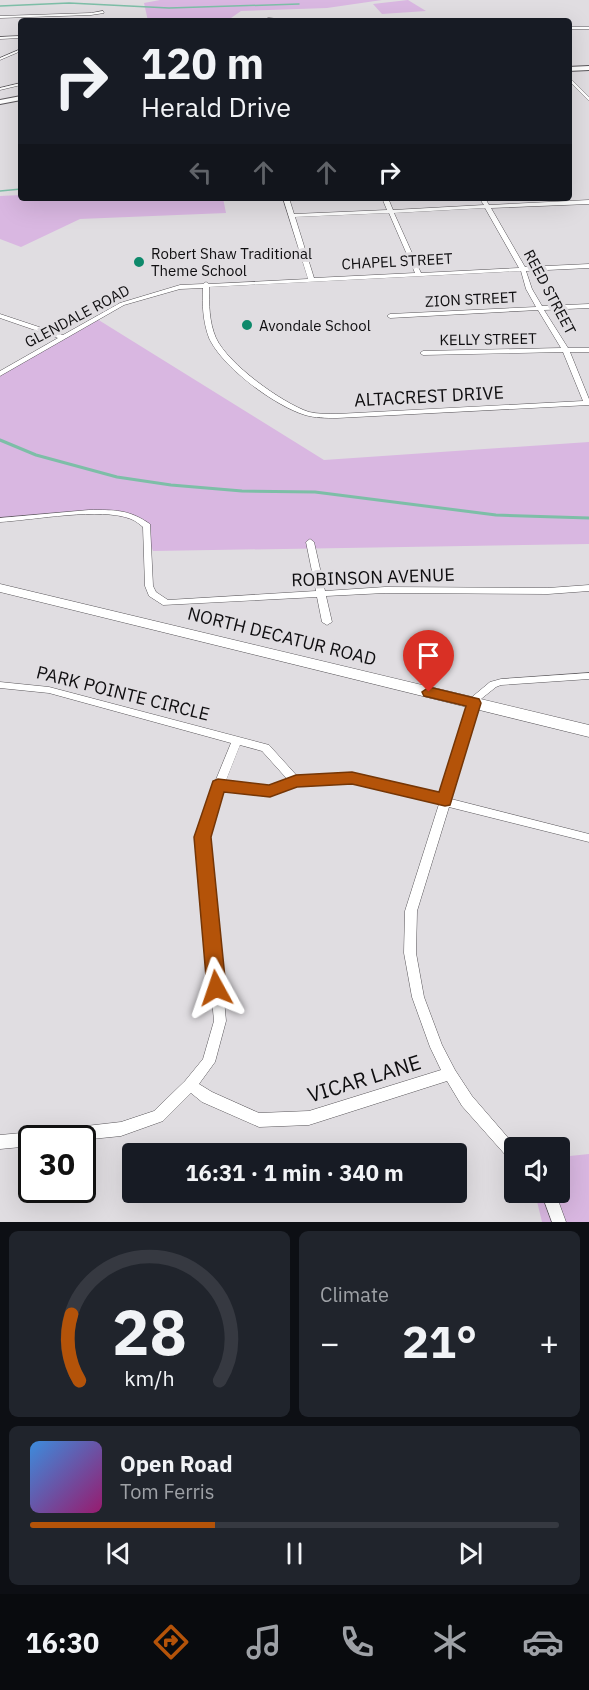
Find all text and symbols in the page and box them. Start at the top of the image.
text: 120 m [141,36,264,91]
icon: right [42,42,120,120]
text: Herald Drive [141,89,291,124]
icon: left [184,156,217,189]
icon: ahead [247,156,280,189]
icon: ahead [310,156,343,189]
icon: right [373,156,406,189]
place label: Robert Shaw Traditional Theme School [151,244,312,280]
street label: REED STREET [520,246,581,338]
street label: CHAPEL STREET [341,249,453,273]
marker: Robert Shaw Traditional Theme School [132,255,146,269]
street label: GLENDALE ROAD [21,280,133,352]
street label: ZION STREET [424,287,518,311]
place label: Avondale School [259,316,371,335]
marker: Avondale School [240,318,254,332]
street label: KELLY STREET [439,329,537,349]
street label: ALTACREST DRIVE [354,381,504,411]
street label: ROBINSON AVENUE [291,563,455,591]
street label: NORTH DECATUR ROAD [185,601,379,671]
pin [403,630,454,692]
icon: arrive [412,639,445,672]
street label: PARK POINTE CIRCLE [34,660,212,726]
position arrow [184,956,248,1020]
street label: VICAR LANE [304,1047,424,1109]
speed limit sign: 30 [18,1125,96,1203]
map controls [504,1137,570,1203]
button: sound [504,1137,570,1203]
text: 16:31 · 1 min · 340 m [185,1158,404,1187]
text: Climate [320,1281,389,1308]
text: 28 [112,1291,187,1372]
text: 21° [402,1312,477,1370]
text: − [320,1321,340,1364]
text: + [539,1321,559,1364]
text: km/h [124,1364,175,1392]
text: Open Road [120,1449,233,1478]
text: Tom Ferris [120,1478,215,1505]
icon: previous [102,1537,135,1570]
icon: pause [278,1537,311,1570]
icon: next [454,1537,487,1570]
icon: directions [150,1621,192,1663]
icon: music [243,1621,285,1663]
icon: phone [336,1621,378,1663]
icon: climate [429,1621,471,1663]
icon: car [522,1621,564,1663]
text: 16:30 [25,1625,99,1660]

